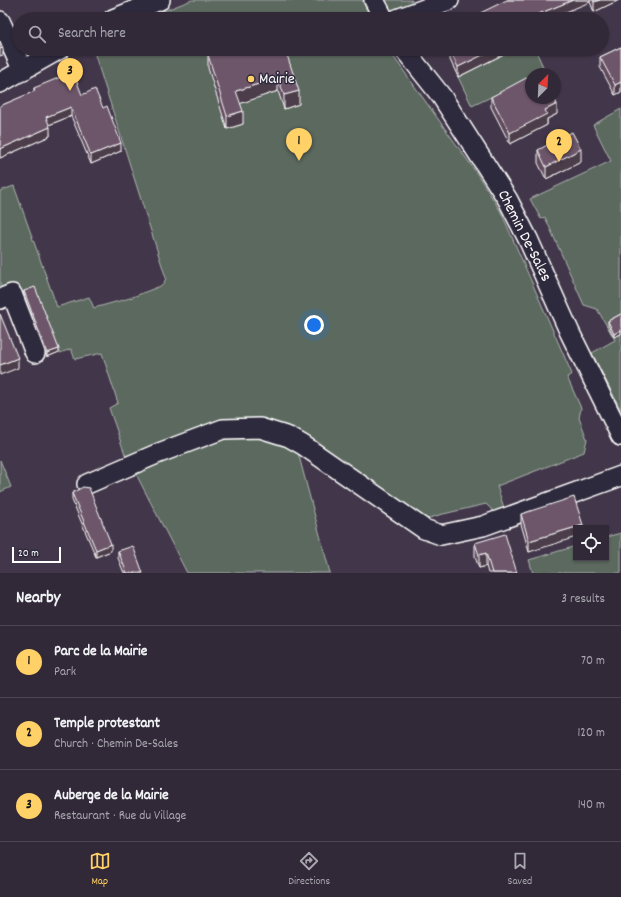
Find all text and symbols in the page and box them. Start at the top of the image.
search box [12,12,609,56]
icon: search [26,23,48,45]
text: Search here [58,23,126,45]
pin: 3 [57,58,83,91]
place label: Mairie [259,68,295,91]
north arrow [525,68,561,104]
marker: Mairie [246,74,256,84]
pin: 1 [286,128,312,161]
pin: 2 [546,129,572,162]
street label: Chemin De-Sales [491,186,557,286]
your location [304,315,324,335]
map controls [573,525,609,561]
button: locate [573,525,609,561]
scale bar [12,545,61,564]
text: 20 m [18,546,39,562]
text: Nearby [16,587,60,611]
text: 3 results [561,590,605,609]
text: Parc de la Mairie [54,641,147,663]
text: 1 [28,652,30,671]
text: 70 m [581,652,605,671]
text: Park [54,663,76,682]
text: Temple protestant [54,713,160,735]
text: 2 [26,724,32,743]
text: 120 m [577,724,605,743]
text: Church · Chemin De-Sales [54,735,178,754]
text: Auberge de la Mairie [54,785,169,807]
text: 3 [26,796,32,815]
text: 140 m [578,796,605,815]
text: Restaurant · Rue du Village [54,807,186,826]
tab: Map [89,850,111,890]
tab: Directions [288,850,330,890]
tab: Saved [508,850,532,890]

